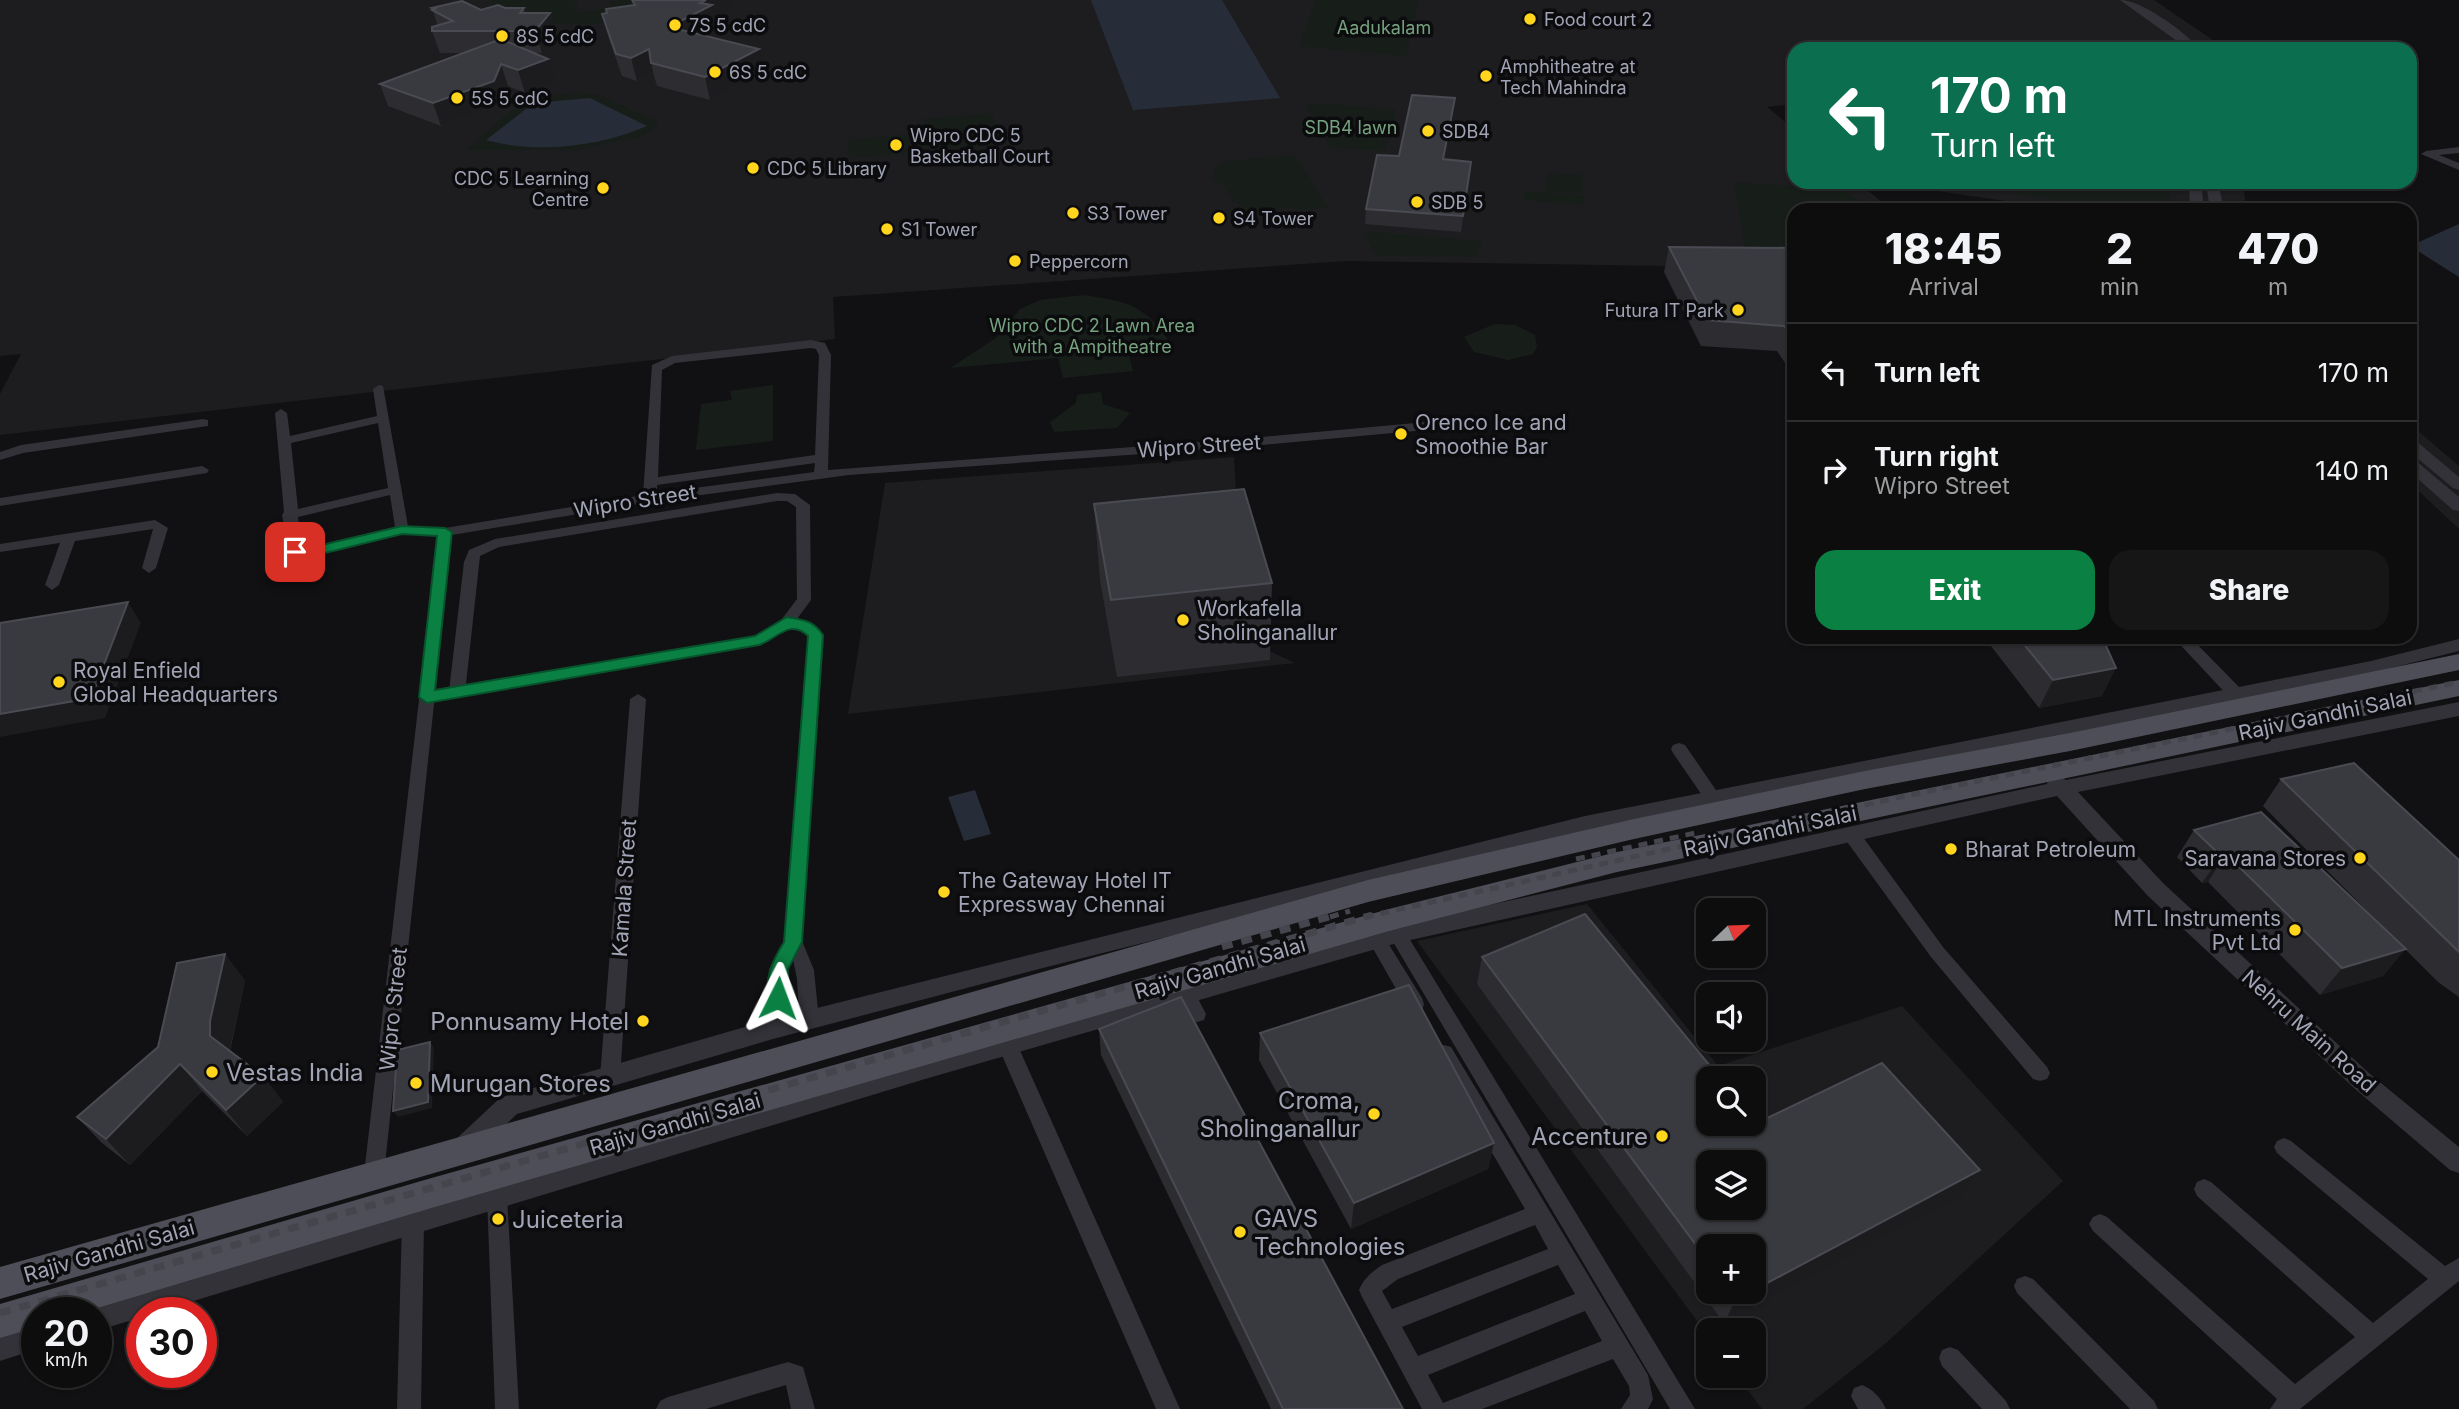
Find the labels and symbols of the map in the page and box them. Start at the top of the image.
place label: Food court 2 [1544,9,1652,30]
marker: Food court 2 [1522,11,1538,27]
place label: 7S 5 cdC [689,15,766,36]
marker: 7S 5 cdC [667,17,683,33]
park label: Aadukalam [1337,17,1431,38]
place label: 8S 5 cdC [516,26,594,47]
marker: 8S 5 cdC [494,28,510,44]
place label: Amphitheatre at Tech Mahindra [1500,56,1636,98]
place label: 6S 5 cdC [729,62,807,83]
marker: 6S 5 cdC [707,64,723,80]
marker: Amphitheatre at Tech Mahindra [1478,68,1494,84]
place label: 5S 5 cdC [471,88,549,109]
marker: 5S 5 cdC [449,90,465,106]
park label: SDB4 lawn [1305,117,1397,138]
place label: SDB4 [1442,121,1490,142]
marker: SDB4 [1420,123,1436,139]
place label: Wipro CDC 5 Basketball Court [910,125,1050,167]
marker: Wipro CDC 5 Basketball Court [888,137,904,153]
place label: CDC 5 Library [767,158,887,179]
marker: CDC 5 Library [745,160,761,176]
place label: CDC 5 Learning Centre [454,168,589,210]
marker: CDC 5 Learning Centre [595,180,611,196]
place label: SDB 5 [1431,192,1483,213]
marker: SDB 5 [1409,194,1425,210]
place label: S3 Tower [1087,203,1167,224]
marker: S3 Tower [1065,205,1081,221]
place label: S4 Tower [1233,208,1314,229]
marker: S4 Tower [1211,210,1227,226]
place label: S1 Tower [901,219,978,240]
marker: S1 Tower [879,221,895,237]
place label: Peppercorn [1029,251,1129,272]
marker: Peppercorn [1007,253,1023,269]
place label: Futura IT Park [1605,300,1724,321]
marker: Futura IT Park [1730,302,1746,318]
park label: Wipro CDC 2 Lawn Area with a Ampitheatre [989,315,1195,357]
place label: Orenco Ice and Smoothie Bar [1415,410,1567,459]
marker: Orenco Ice and Smoothie Bar [1393,426,1409,442]
street label: Wipro Street [1136,429,1262,463]
street label: Wipro Street [572,479,698,523]
pin [265,522,325,582]
place label: Workafella Sholinganallur [1197,596,1338,645]
marker: Workafella Sholinganallur [1175,612,1191,628]
place label: Royal Enfield Global Headquarters [73,658,278,707]
marker: Royal Enfield Global Headquarters [51,674,67,690]
street label: Rajiv Gandhi Salai [2236,684,2414,746]
street label: Rajiv Gandhi Salai [1681,800,1859,862]
street label: Kamala Street [607,818,641,958]
place label: Bharat Petroleum [1965,837,2136,862]
marker: Bharat Petroleum [1943,841,1959,857]
place label: Saravana Stores [2184,846,2346,871]
marker: Saravana Stores [2352,850,2368,866]
place label: The Gateway Hotel IT Expressway Chennai [958,868,1172,917]
marker: The Gateway Hotel IT Expressway Chennai [936,884,952,900]
north arrow [1696,898,1766,968]
place label: MTL Instruments Pvt Ltd [2114,906,2281,955]
marker: MTL Instruments Pvt Ltd [2287,922,2303,938]
street label: Rajiv Gandhi Salai [1132,932,1308,1004]
street label: Wipro Street [374,946,412,1072]
position arrow [741,961,815,1035]
street label: Nehru Main Road [2237,964,2381,1098]
place label: Ponnusamy Hotel [430,1007,629,1036]
marker: Ponnusamy Hotel [635,1013,651,1029]
place label: Vestas India [226,1058,363,1087]
marker: Vestas India [204,1064,220,1080]
place label: Murugan Stores [430,1069,611,1098]
marker: Murugan Stores [408,1075,424,1091]
place label: Croma, Sholinganallur [1200,1086,1360,1143]
street label: Rajiv Gandhi Salai [587,1088,763,1160]
marker: Croma, Sholinganallur [1366,1106,1382,1122]
place label: Accenture [1531,1122,1648,1151]
marker: Accenture [1654,1128,1670,1144]
place label: GAVS Technologies [1254,1204,1405,1261]
place label: Juiceteria [512,1205,624,1234]
marker: Juiceteria [490,1211,506,1227]
street label: Rajiv Gandhi Salai [21,1215,197,1287]
marker: GAVS Technologies [1232,1224,1248,1240]
speed limit sign: 30 [126,1297,217,1388]

